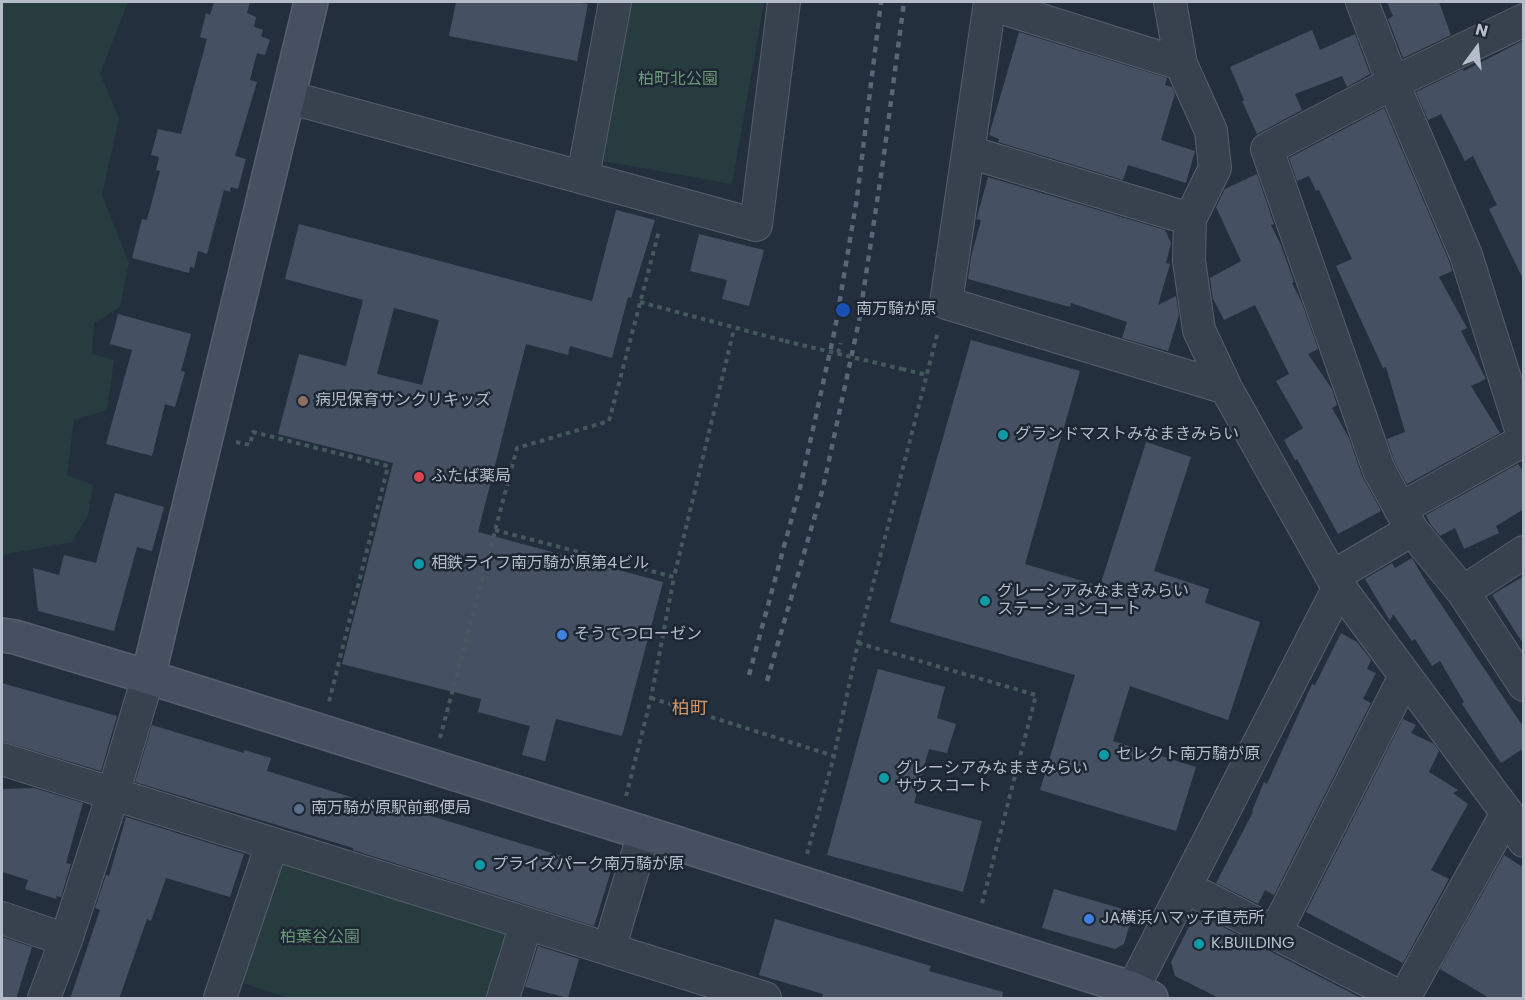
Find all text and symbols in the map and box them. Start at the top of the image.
text: N [1473,17,1491,43]
north arrow [1447,18,1507,78]
park label: 柏町北公園 [638,70,718,90]
place label: 南万騎が原 [856,300,936,320]
marker: 南万騎が原 [834,301,852,319]
place label: 病児保育サンクリキッズ [315,391,491,411]
marker: 病児保育サンクリキッズ [296,394,310,408]
place label: グランドマストみなまきみらい [1015,425,1239,445]
marker: グランドマストみなまきみらい [996,428,1010,442]
place label: ふたば薬局 [431,467,511,487]
marker: ふたば薬局 [412,470,426,484]
place label: 相鉄ライフ南万騎が原第4ビル [431,554,649,574]
marker: 相鉄ライフ南万騎が原第4ビル [412,557,426,571]
place label: グレーシアみなまきみらい ステーションコート [997,582,1189,620]
marker: グレーシアみなまきみらい ステーションコート [978,594,992,608]
place label: そうてつローゼン [574,625,702,645]
marker: そうてつローゼン [555,628,569,642]
district label: 柏町 [672,698,708,720]
place label: セレクト南万騎が原 [1116,745,1260,765]
marker: セレクト南万騎が原 [1097,748,1111,762]
place label: グレーシアみなまきみらい サウスコート [896,759,1088,797]
marker: グレーシアみなまきみらい サウスコート [877,771,891,785]
place label: 南万騎が原駅前郵便局 [311,799,471,819]
marker: 南万騎が原駅前郵便局 [292,802,306,816]
place label: プライズパーク南万騎が原 [492,855,684,875]
marker: プライズパーク南万騎が原 [473,858,487,872]
place label: JA横浜ハマッ子直売所 [1101,909,1264,929]
marker: JA横浜ハマッ子直売所 [1082,912,1096,926]
park label: 柏葉谷公園 [280,928,360,948]
place label: K.BUILDING [1211,934,1294,954]
marker: K.BUILDING [1192,937,1206,951]

